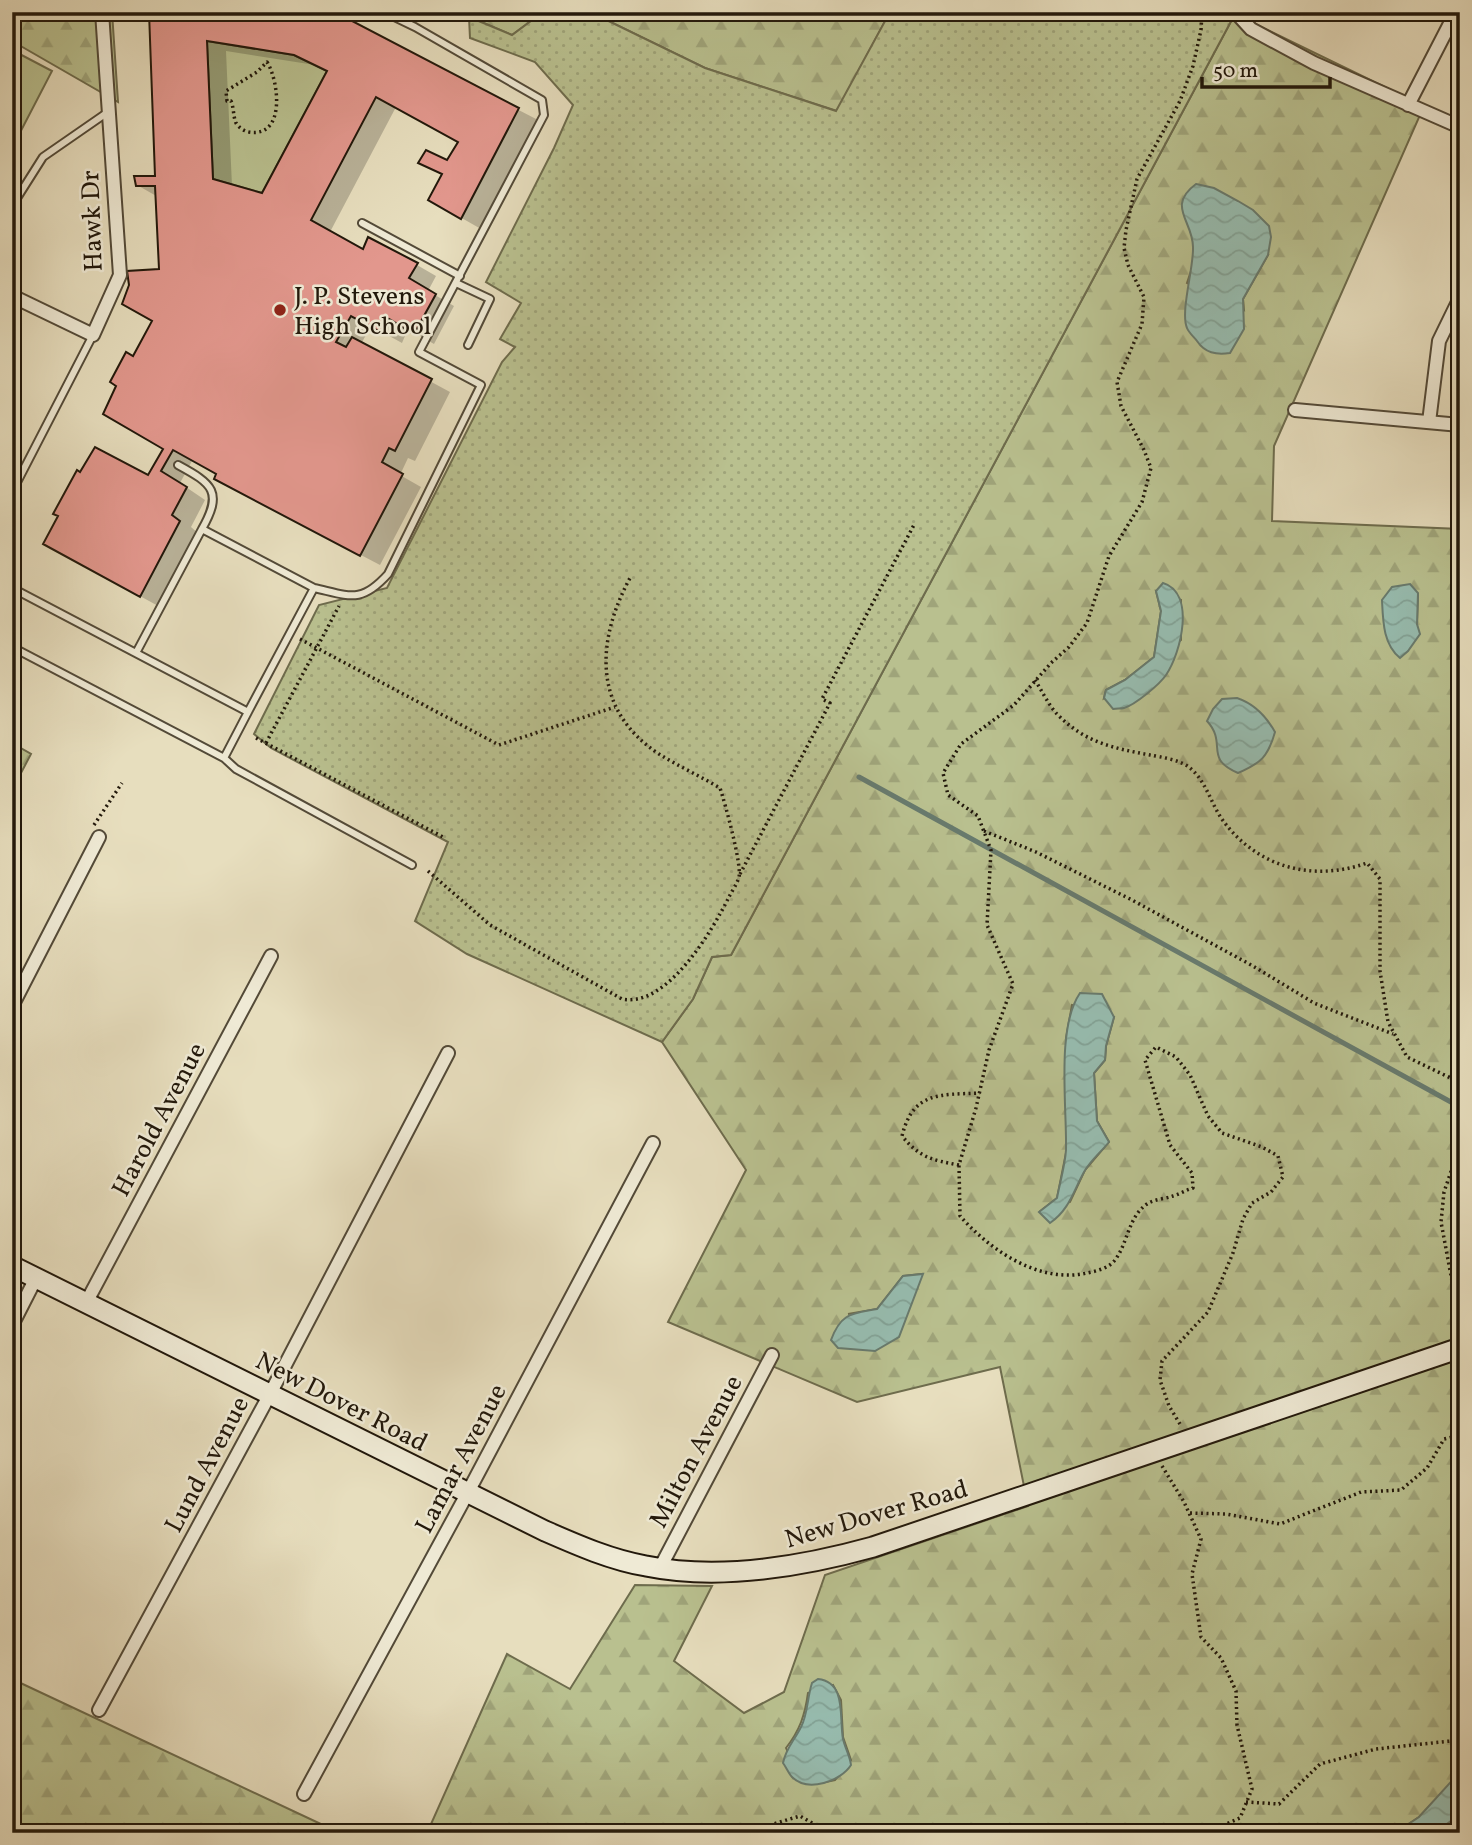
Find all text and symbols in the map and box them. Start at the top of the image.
scale bar [1202,46,1330,90]
text: 50 m [1213,57,1258,86]
street label: Hawk Dr [73,170,113,272]
place label: J. P. Stevens High School [294,279,431,345]
marker: J. P. Stevens High School [272,302,288,318]
street label: Harold Avenue [104,1037,215,1203]
street label: New Dover Road [249,1344,433,1462]
street label: Milton Avenue [641,1369,752,1535]
street label: Lamar Avenue [407,1378,516,1540]
street label: Lund Avenue [157,1390,259,1539]
street label: New Dover Road [781,1472,972,1558]

